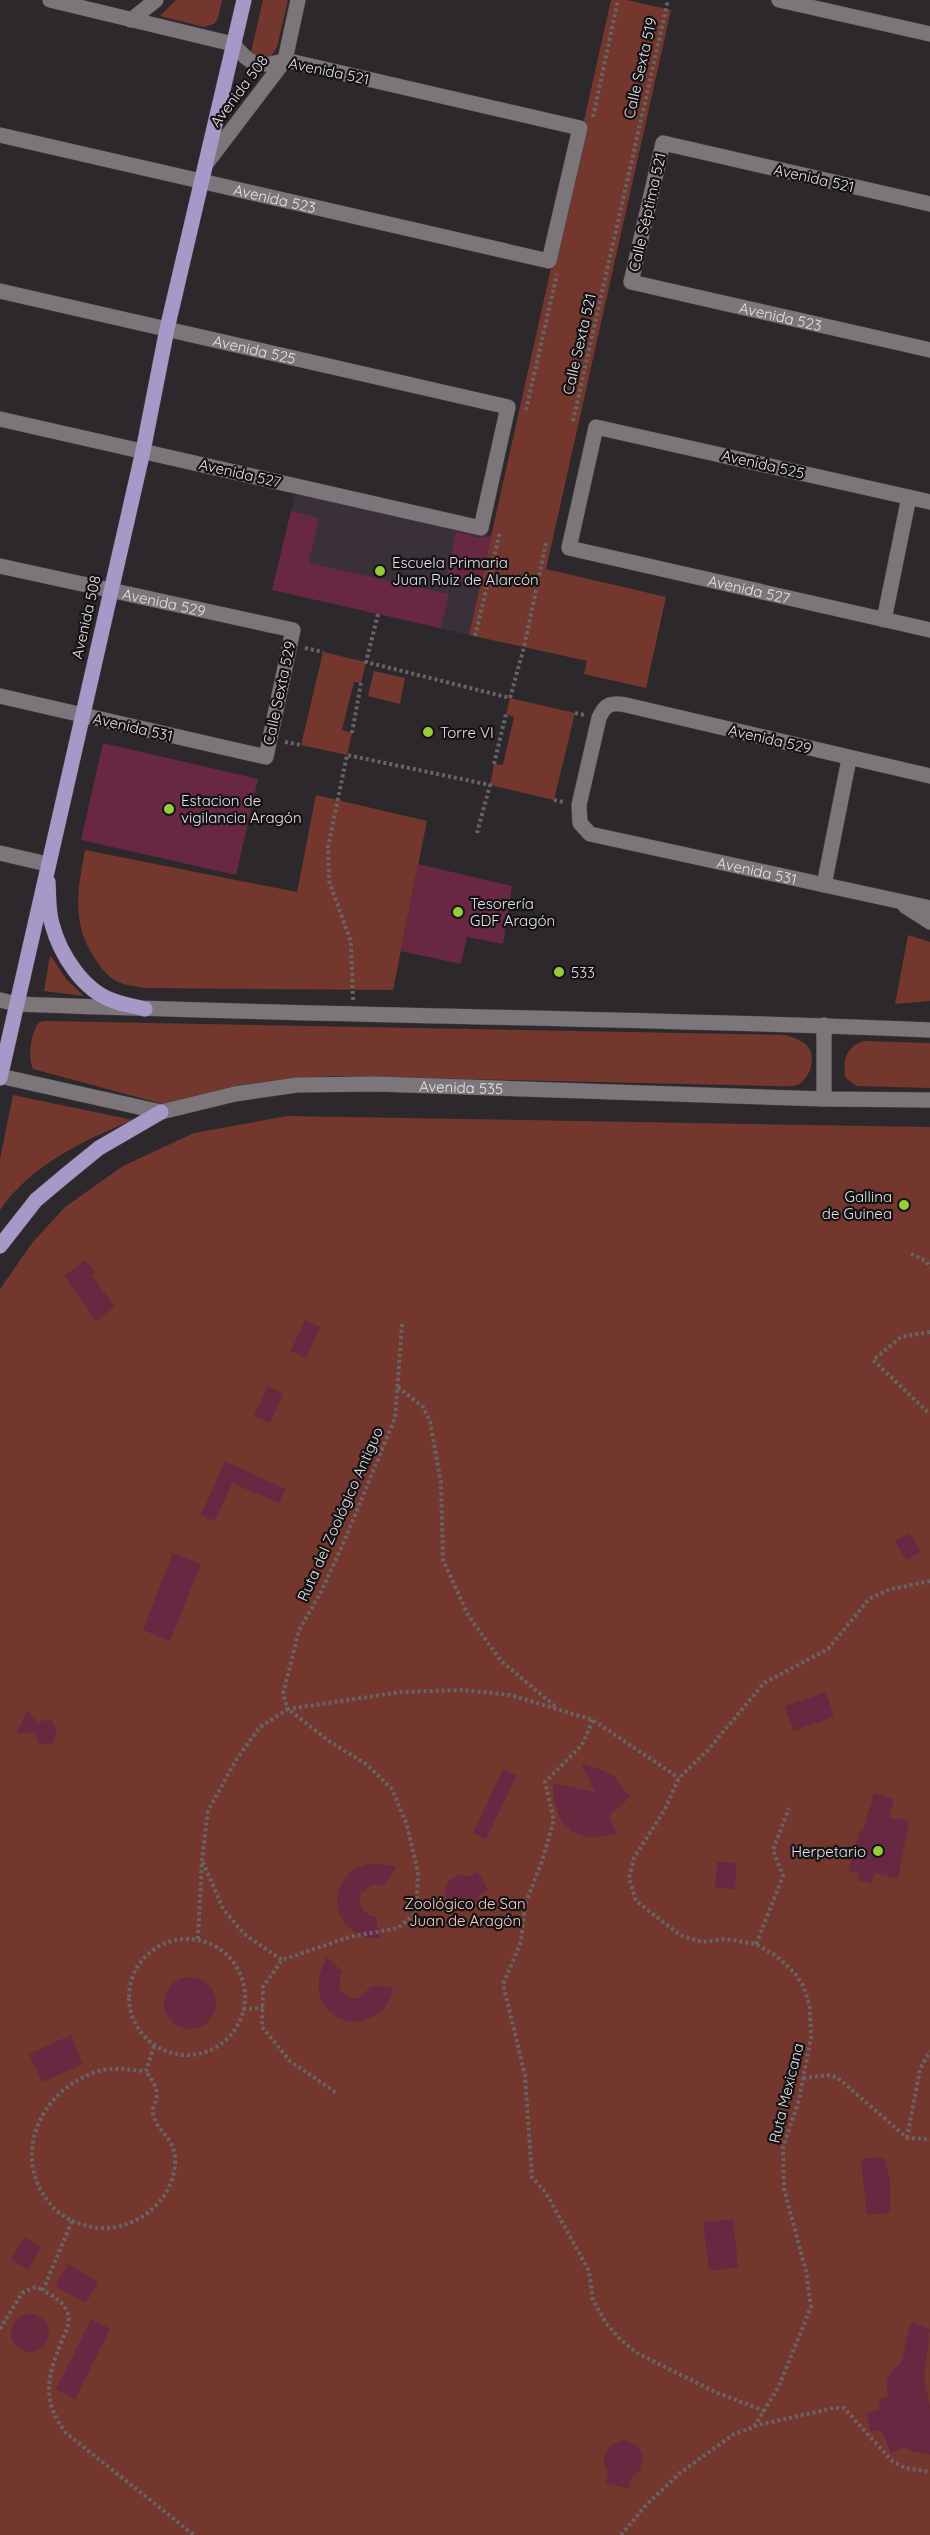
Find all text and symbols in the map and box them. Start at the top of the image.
street label: Calle Sexta 519 [619,16,661,120]
street label: Avenida 508 [206,51,272,131]
street label: Avenida 521 [287,53,371,89]
street label: Calle Séptima 521 [624,151,670,273]
street label: Avenida 521 [772,160,856,196]
street label: Avenida 523 [232,179,318,217]
street label: Calle Sexta 521 [558,292,600,396]
street label: Avenida 523 [737,297,824,335]
street label: Avenida 525 [211,330,298,368]
street label: Avenida 525 [720,445,806,483]
street label: Avenida 527 [197,454,283,492]
place label: Escuela Primaria Juan Ruiz de Alarcón [392,553,539,589]
marker: Escuela Primaria Juan Ruiz de Alarcón [373,564,387,578]
street label: Avenida 527 [706,570,792,608]
street label: Avenida 508 [67,573,105,661]
street label: Avenida 529 [121,584,208,620]
street label: Calle Sexta 529 [259,639,299,747]
street label: Avenida 531 [91,709,175,745]
street label: Avenida 529 [727,720,813,758]
place label: Torre VI [440,723,494,742]
marker: Torre VI [421,725,435,739]
place label: Estacion de vigilancia Aragón [181,791,302,827]
marker: Estacion de vigilancia Aragón [162,802,176,816]
street label: Avenida 531 [715,852,799,888]
place label: Tesorería GDF Aragón [470,894,555,930]
marker: Tesorería GDF Aragón [451,905,465,919]
place label: 533 [571,963,595,982]
marker: 533 [552,965,566,979]
street label: Avenida 535 [419,1076,504,1098]
place label: Gallina de Guinea [822,1187,892,1223]
marker: Gallina de Guinea [897,1198,911,1212]
street label: Ruta del Zoológico Antiguo [293,1424,387,1604]
place label: Herpetario [791,1842,866,1861]
marker: Herpetario [871,1844,885,1858]
park label: Zoológico de San Juan de Aragón [404,1894,526,1930]
street label: Ruta Mexicana [764,2041,808,2145]

